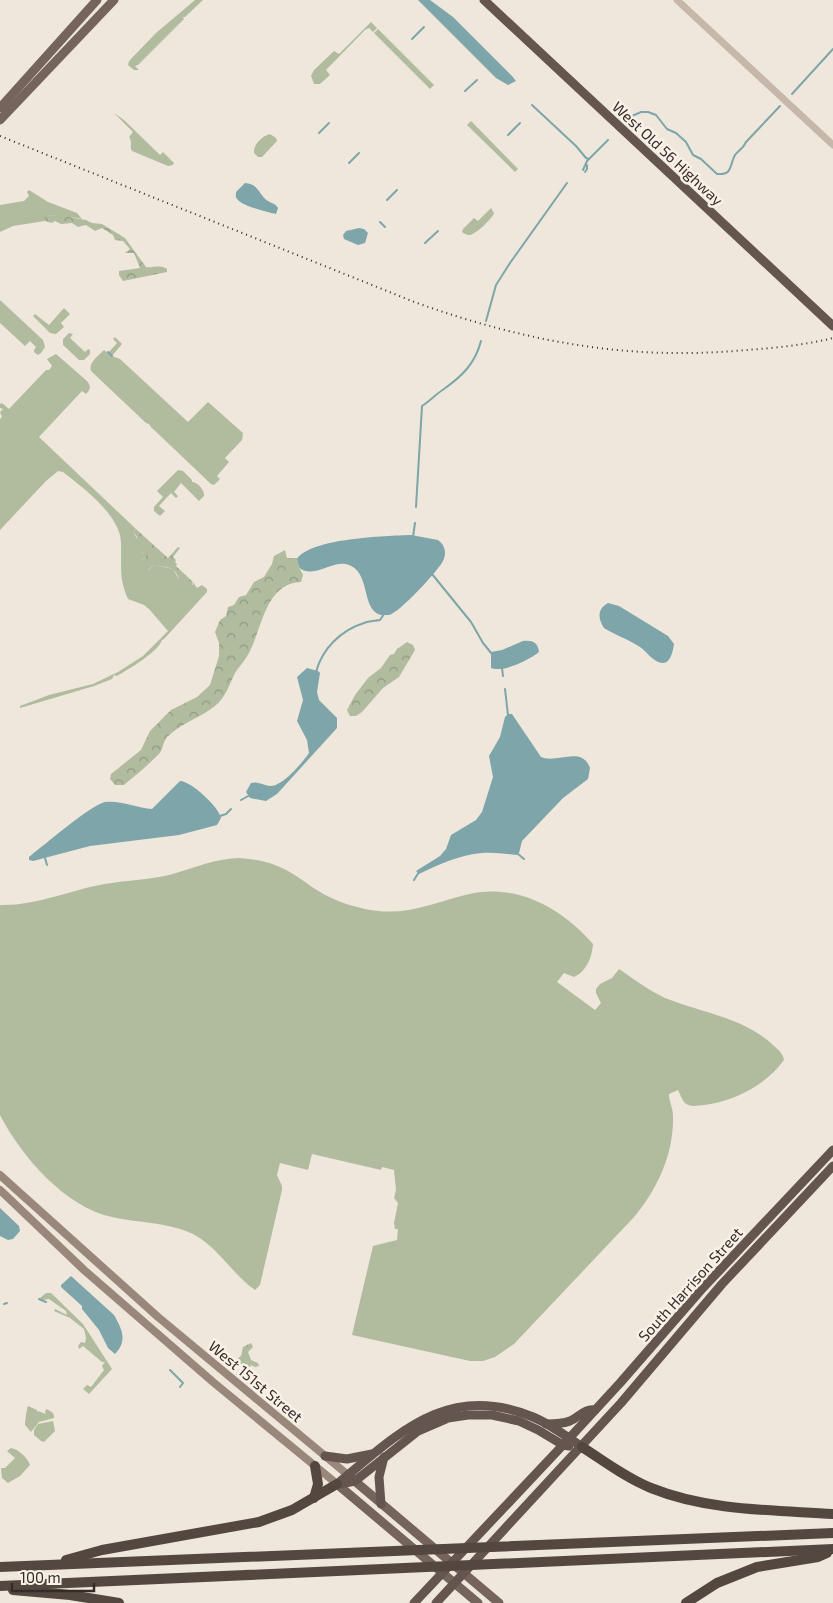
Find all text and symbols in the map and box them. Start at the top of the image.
street label: West Old 56 Highway [609,97,727,209]
street label: South Harrison Street [634,1223,746,1345]
street label: West 151st Street [205,1336,307,1426]
scale bar [12,1560,95,1592]
text: 100 m [20,1568,61,1586]

